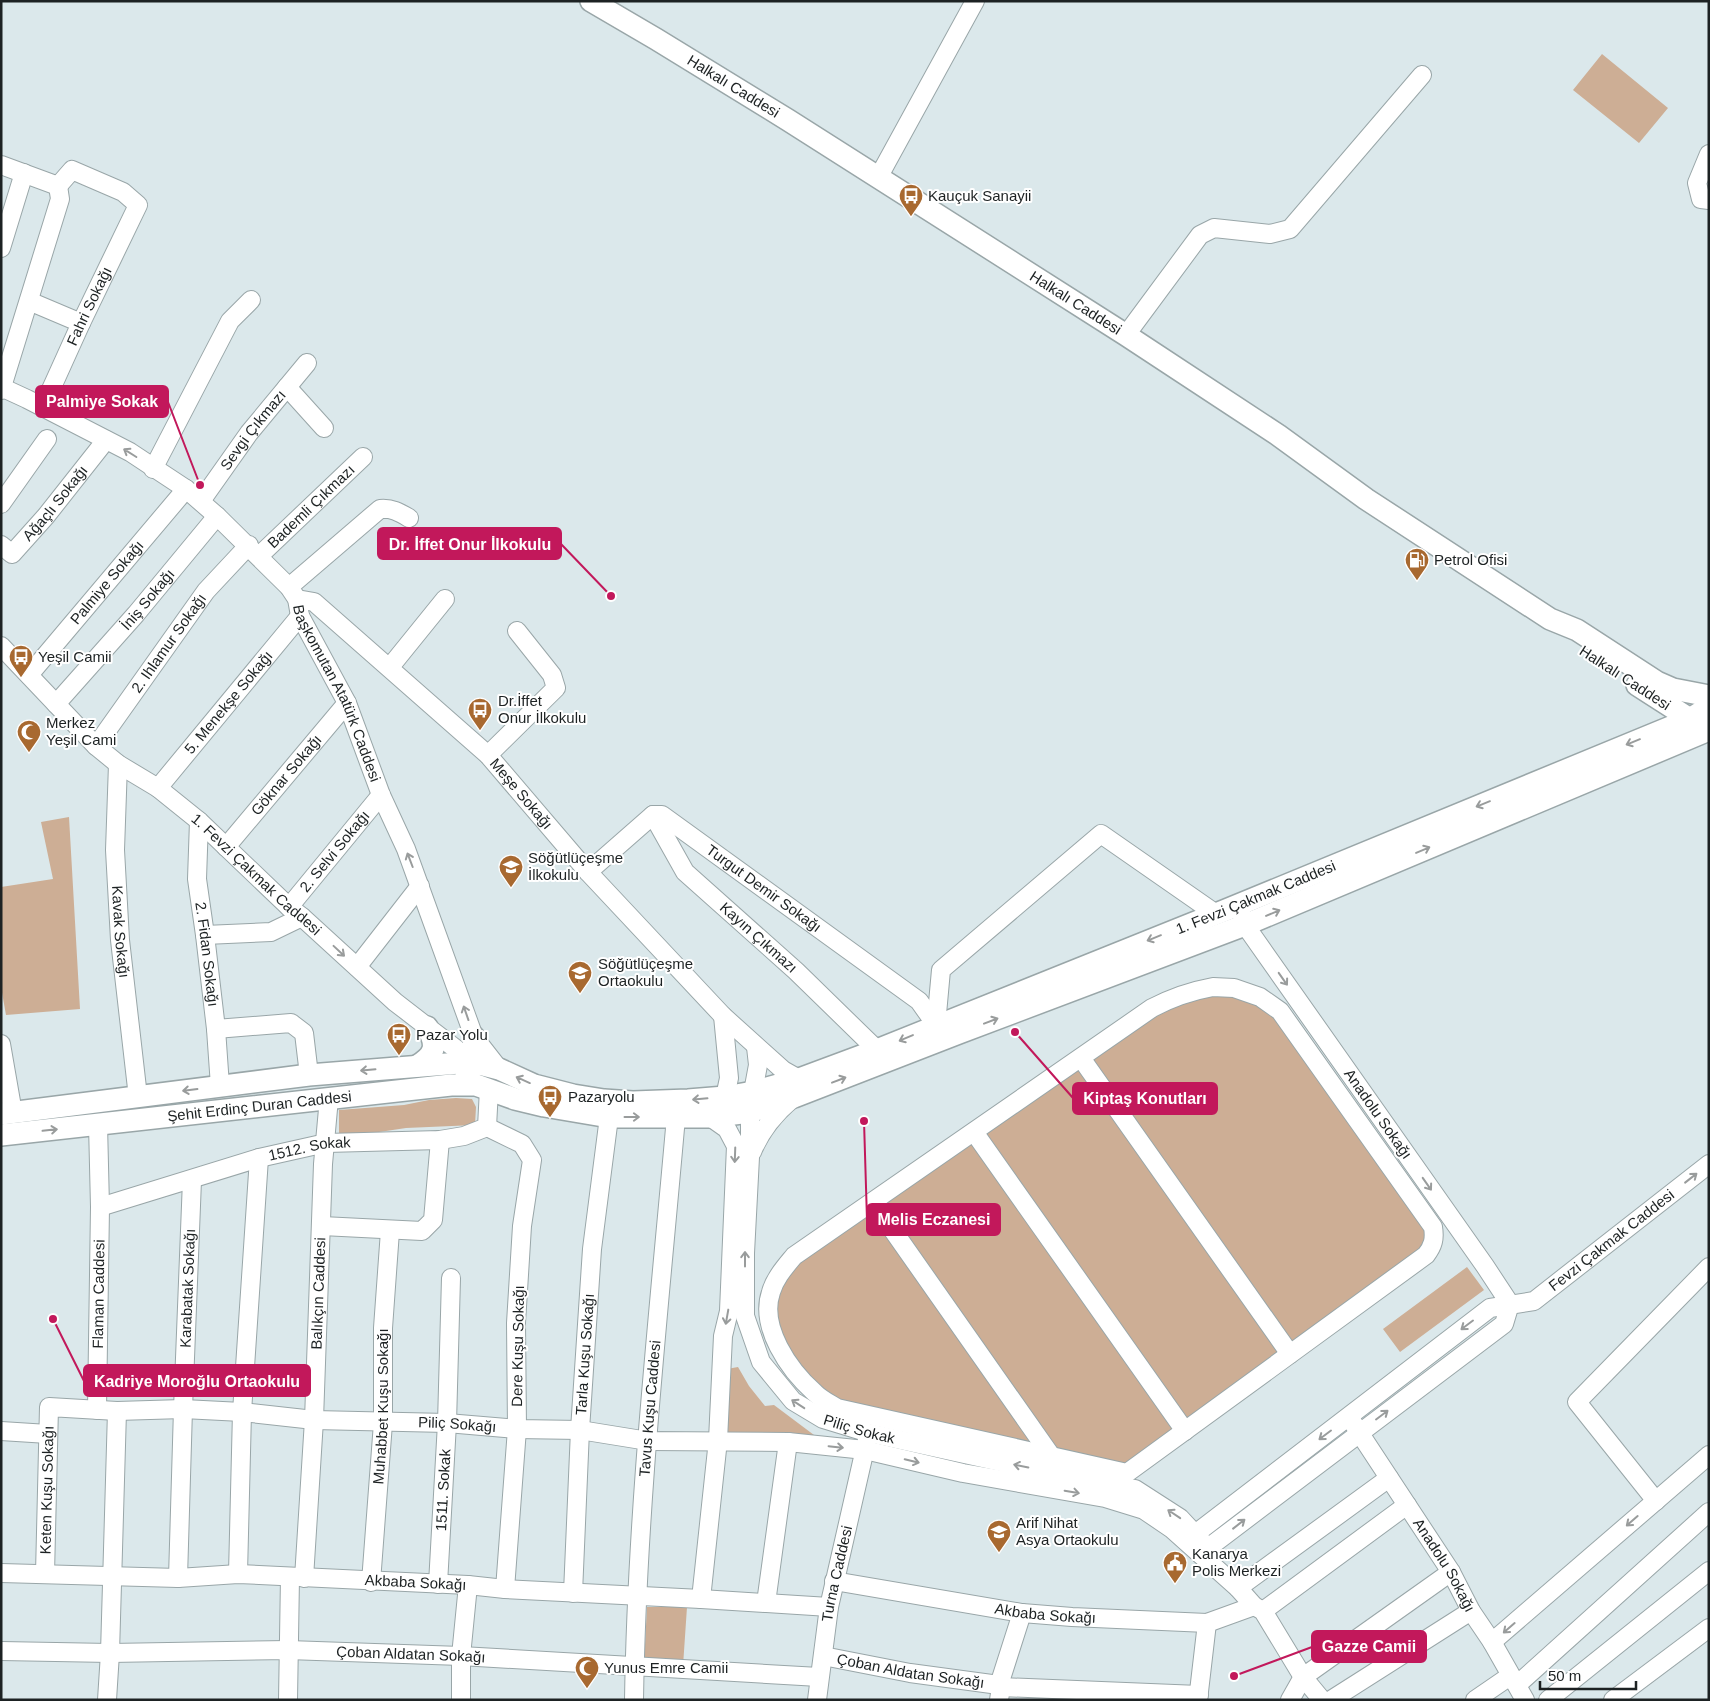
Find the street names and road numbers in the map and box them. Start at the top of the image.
street label: Halkalı Caddesi [684,51,783,121]
street label: Fahri Sokağı [63,264,115,348]
street label: Halkalı Caddesi [1027,267,1125,338]
street label: Sevgi Çıkmazı [216,386,289,473]
street label: Bademli Çıkmazı [264,461,358,551]
street label: Ağaçlı Sokağı [19,462,91,544]
street label: Palmiye Sokağı [67,537,147,628]
street label: İniş Sokağı [117,565,178,633]
street label: 2. Ihlamur Sokağı [128,590,209,696]
street label: Başkomutan Atatürk Caddesi [290,603,384,784]
street label: Halkalı Caddesi [1577,642,1674,713]
street label: 5. Menekşe Sokağı [181,647,276,757]
street label: Göknar Sokağı [247,731,325,818]
street label: Meşe Sokağı [487,755,556,832]
street label: 2. Selvi Sokağı [296,807,373,895]
street label: 1. Fevzi Çakmak Caddesi [188,810,325,938]
street label: Turgut Demir Sokağı [703,841,825,936]
street label: 1. Fevzi Çakmak Caddesi [1173,857,1338,937]
street label: Kavak Sokağı [109,885,133,979]
street label: Kayın Çıkmazı [717,898,801,976]
street label: 2. Fidan Sokağı [192,901,222,1007]
street label: Anadolu Sokağı [1341,1065,1416,1162]
street label: Şehit Erdinç Duran Caddesi [166,1087,352,1124]
street label: 1512. Sokak [267,1133,351,1164]
street label: Fevzi Çakmak Caddesi [1545,1186,1677,1294]
street label: Karabatak Sokağı [176,1228,198,1348]
street label: Balıkçın Caddesi [307,1237,328,1350]
street label: Flaman Caddesi [89,1239,108,1349]
street label: Dere Kuşu Sokağı [508,1285,527,1407]
street label: Tarla Kuşu Sokağı [572,1293,597,1416]
street label: Muhabbet Kuşu Sokağı [369,1328,391,1485]
street label: Tavus Kuşu Caddesi [635,1340,664,1477]
street label: Piliç Sokak [822,1411,897,1447]
street label: Piliç Sokağı [418,1413,497,1435]
street label: Keten Kuşu Sokağı [36,1426,57,1554]
street label: 1511. Sokak [432,1448,454,1532]
street label: Anadolu Sokağı [1410,1515,1479,1614]
street label: Turna Caddesi [818,1524,855,1623]
street label: Akbaba Sokağı [364,1571,467,1593]
street label: Akbaba Sokağı [993,1599,1096,1626]
street label: Çoban Aldatan Sokağı [336,1643,486,1665]
street label: Çoban Aldatan Sokağı [836,1650,986,1691]

